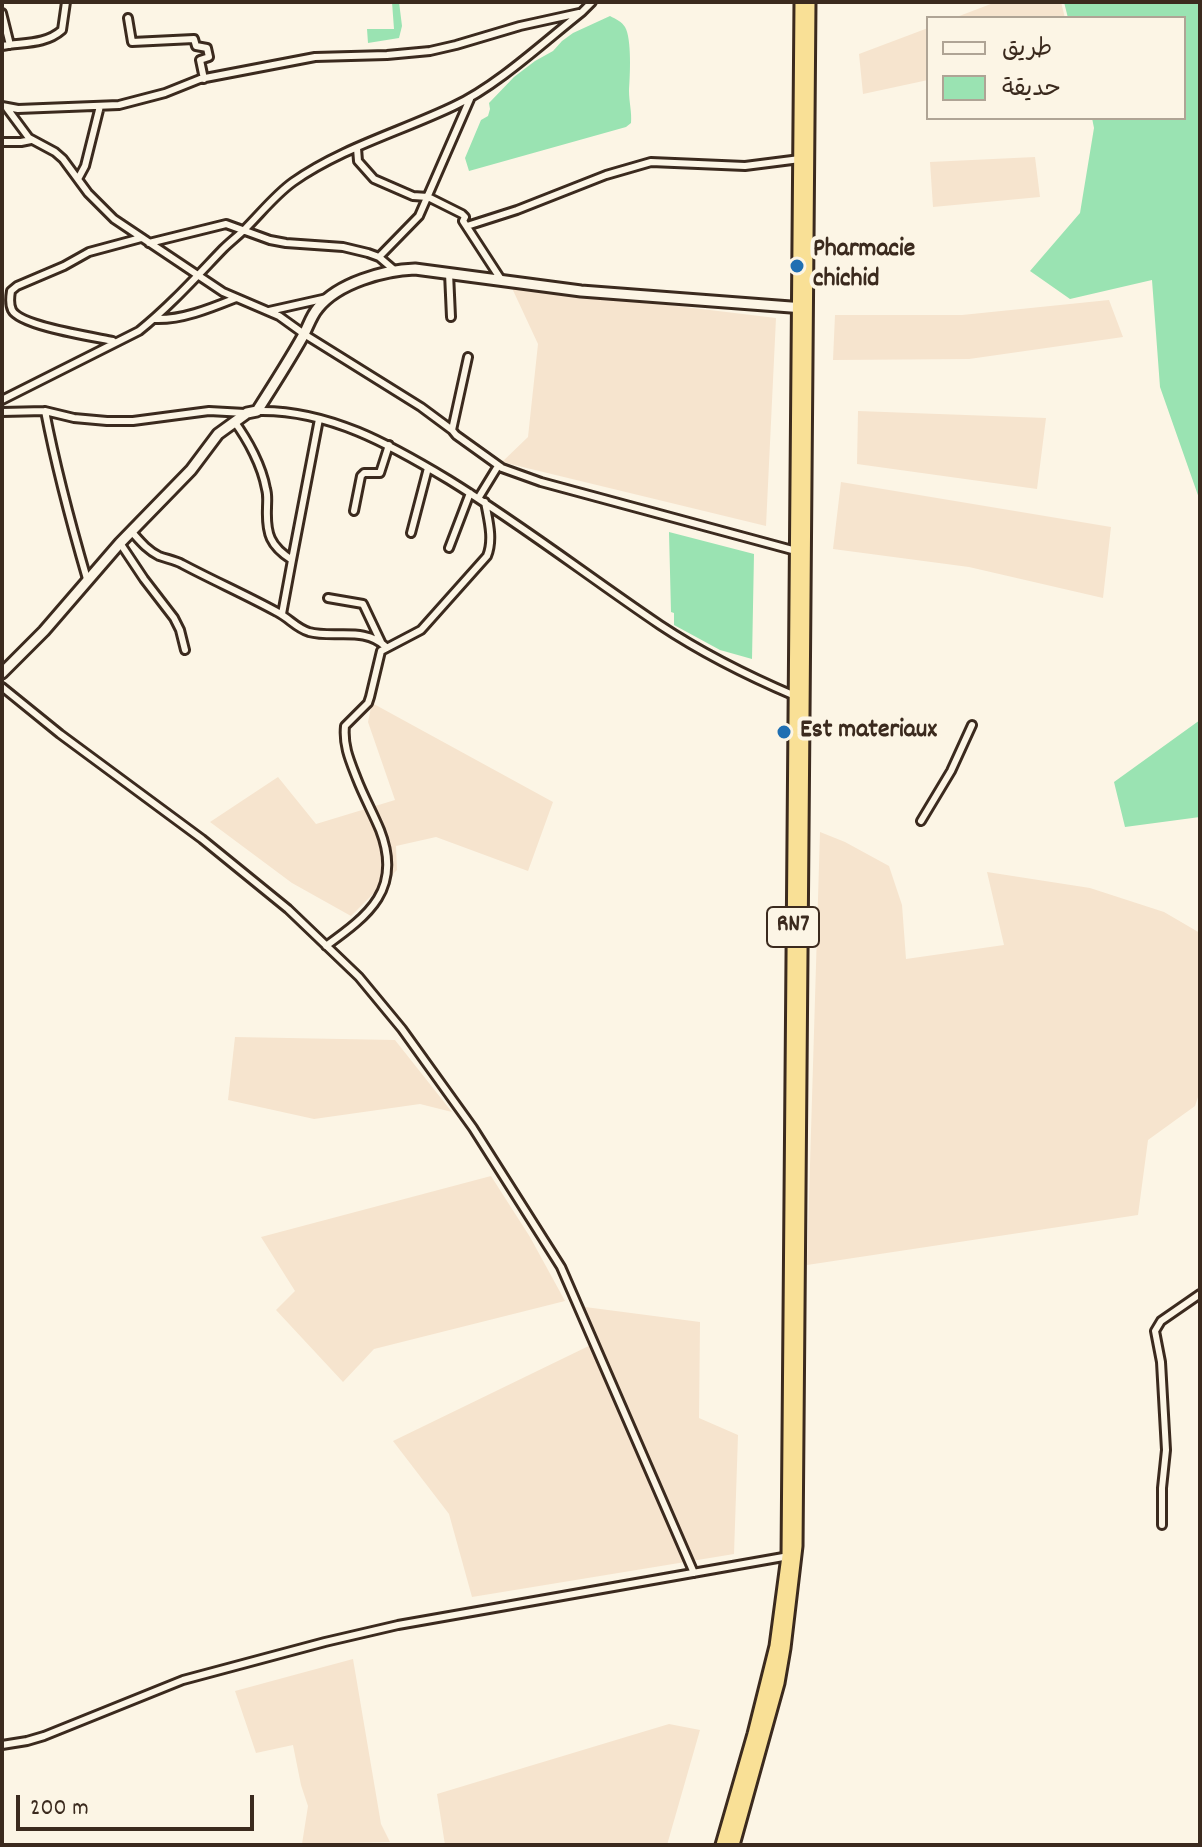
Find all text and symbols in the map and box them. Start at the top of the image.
legend [926,16,1186,120]
text: طريق [1002,33,1052,67]
text: حديقة [1002,73,1061,107]
place label: Pharmacie chichid [813,235,915,296]
marker: Pharmacie chichid [788,257,806,275]
place label: Est materiaux [800,716,937,748]
marker: Est materiaux [775,723,793,741]
road number: RN7 [767,907,819,947]
scale bar [20,1779,258,1829]
text: 200 m [30,1792,89,1826]

